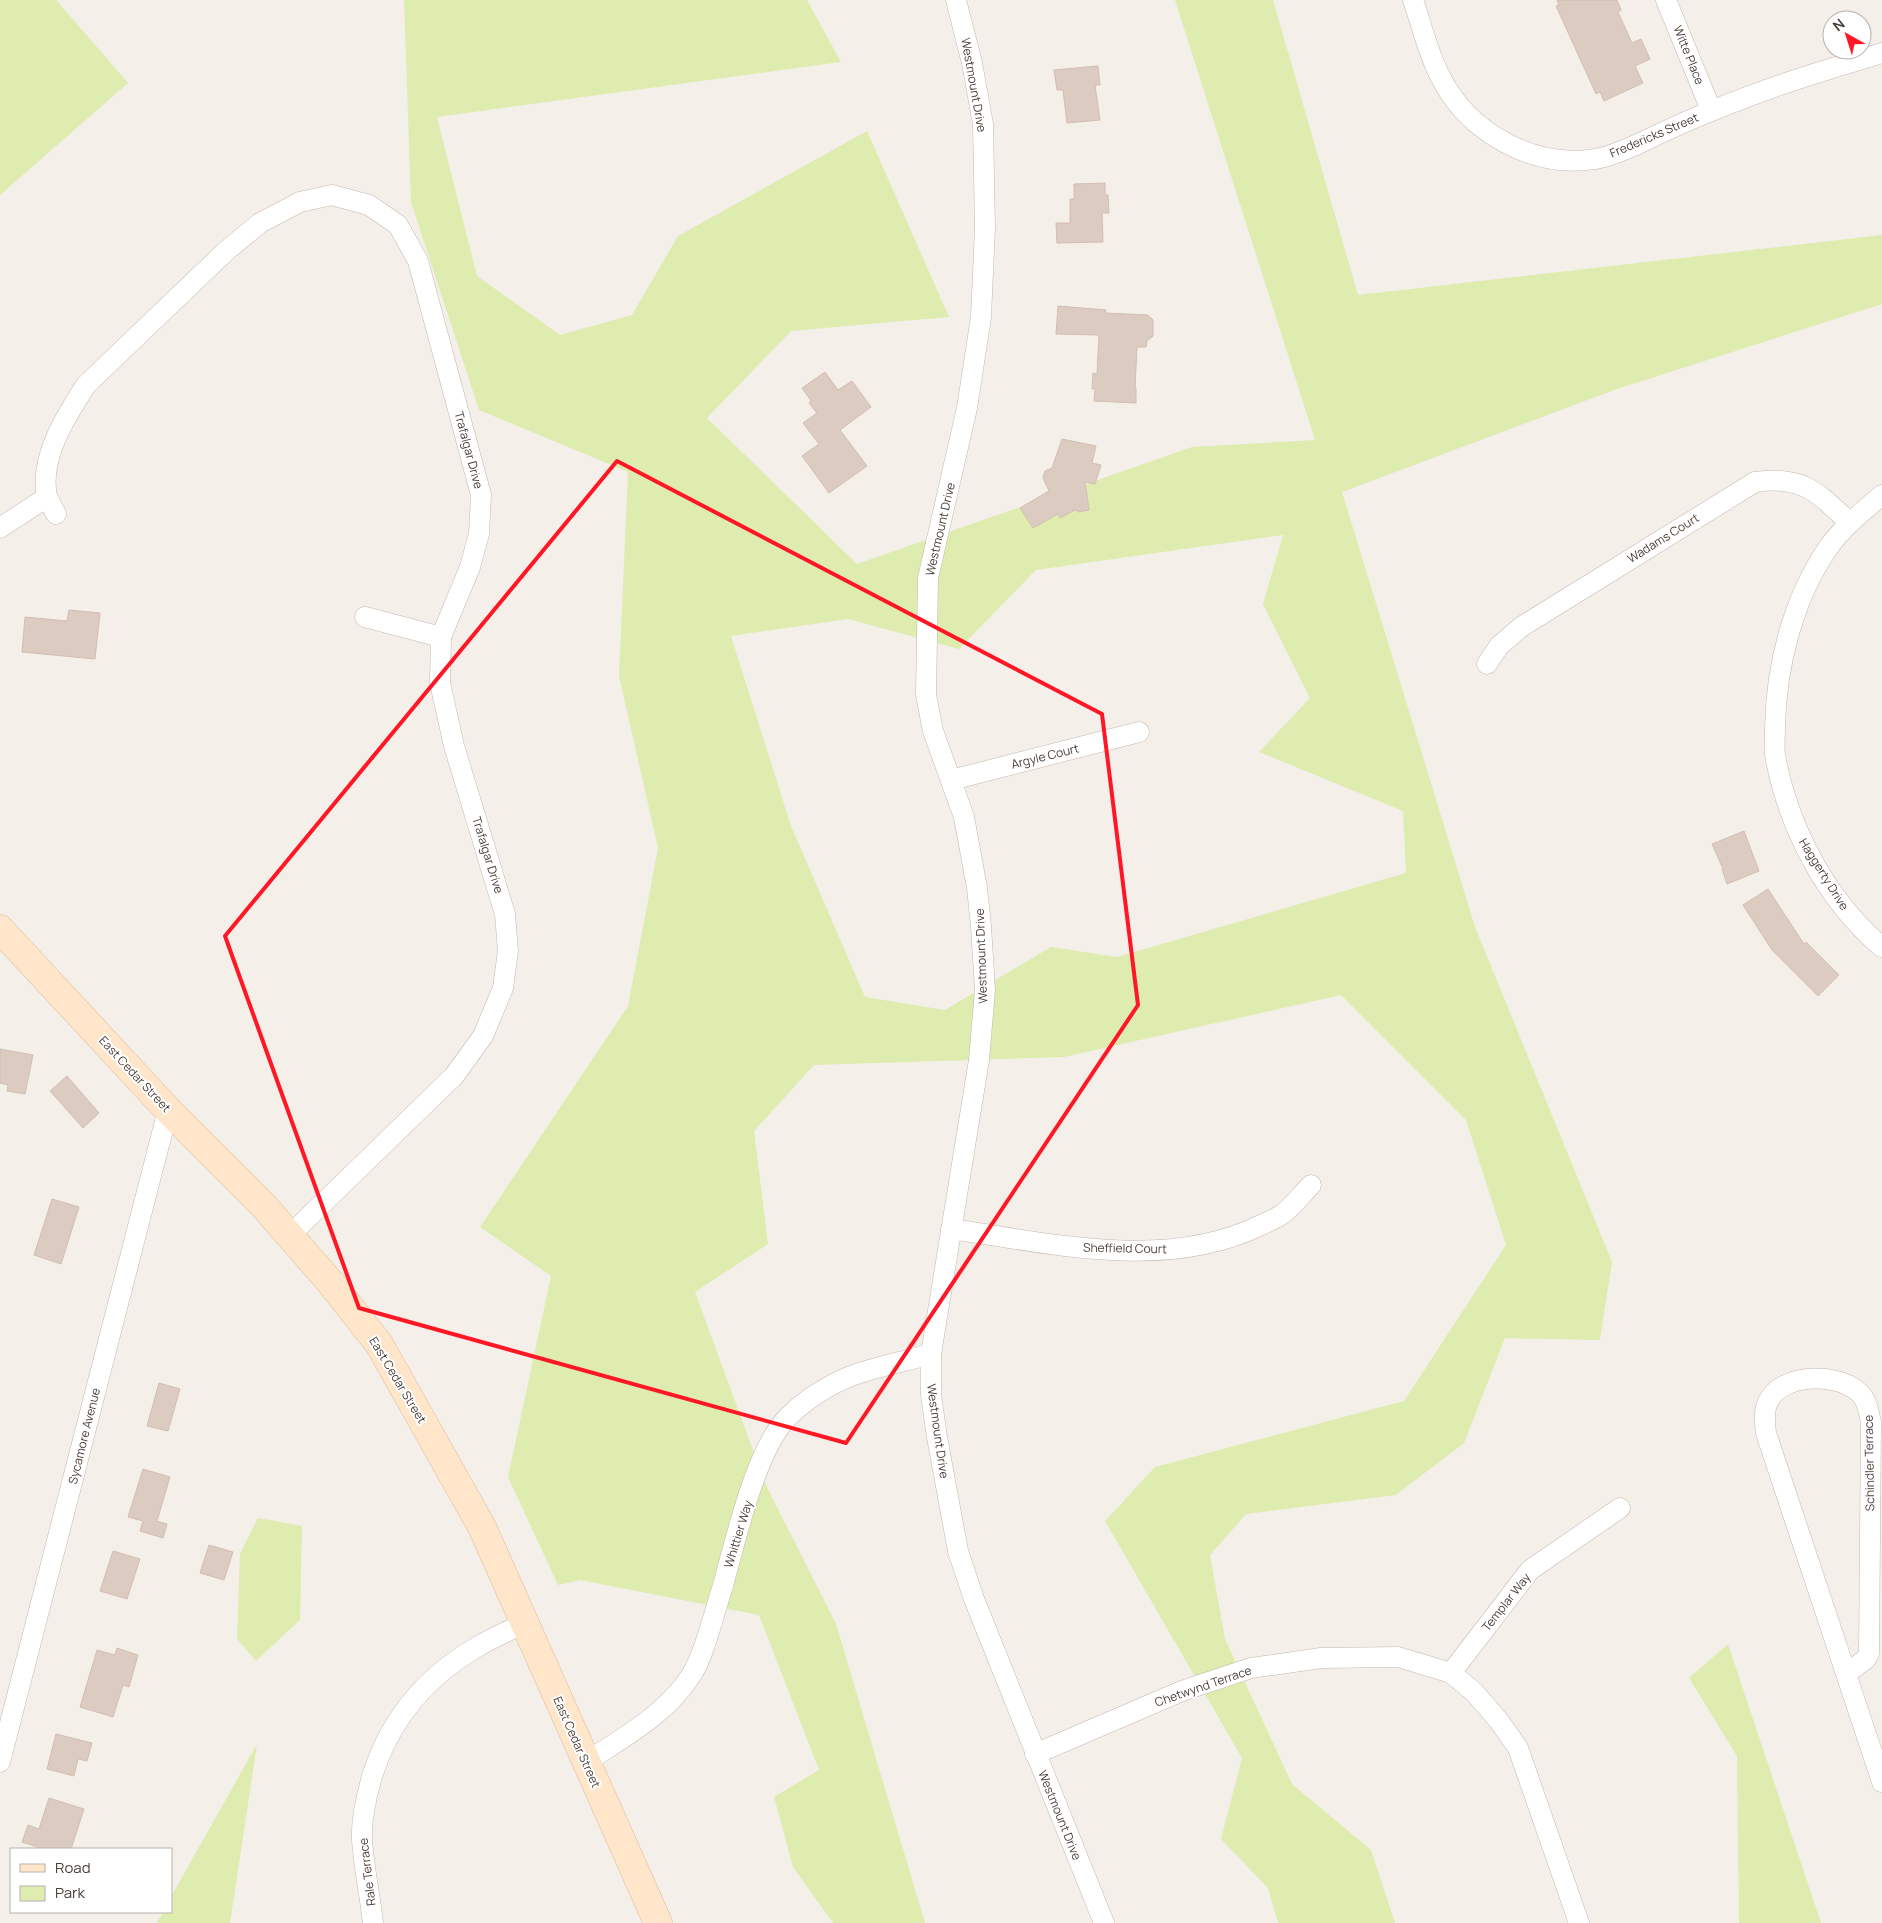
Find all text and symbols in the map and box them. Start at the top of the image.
north arrow [1822,10,1872,60]
text: N [1829,14,1848,35]
street label: Witte Place [1669,23,1709,87]
street label: Westmount Drive [957,37,991,133]
street label: Fredericks Street [1607,109,1701,161]
street label: Trafalgar Drive [451,409,487,491]
street label: Westmount Drive [921,481,959,577]
street label: Wadams Court [1624,509,1702,567]
street label: Argyle Court [1009,739,1081,773]
street label: Trafalgar Drive [468,815,508,895]
street label: Haggerty Drive [1795,835,1853,913]
street label: Westmount Drive [971,908,991,1004]
street label: East Cedar Street [95,1032,175,1116]
street label: Sheffield Court [1083,1239,1167,1257]
street label: East Cedar Street [365,1333,431,1427]
street label: Westmount Drive [923,1383,953,1479]
street label: Sycamore Avenue [64,1386,104,1486]
street label: Schindler Terrace [1860,1415,1878,1511]
street label: Whittier Way [720,1497,757,1570]
street label: Templar Way [1478,1569,1535,1635]
street label: Chetwynd Terrace [1152,1661,1254,1711]
street label: East Cedar Street [549,1694,605,1791]
street label: Westmount Drive [1034,1768,1086,1862]
street label: Rale Terrace [354,1837,380,1907]
legend [10,1848,172,1913]
text: Road [55,1857,91,1878]
text: Park [55,1882,85,1903]

